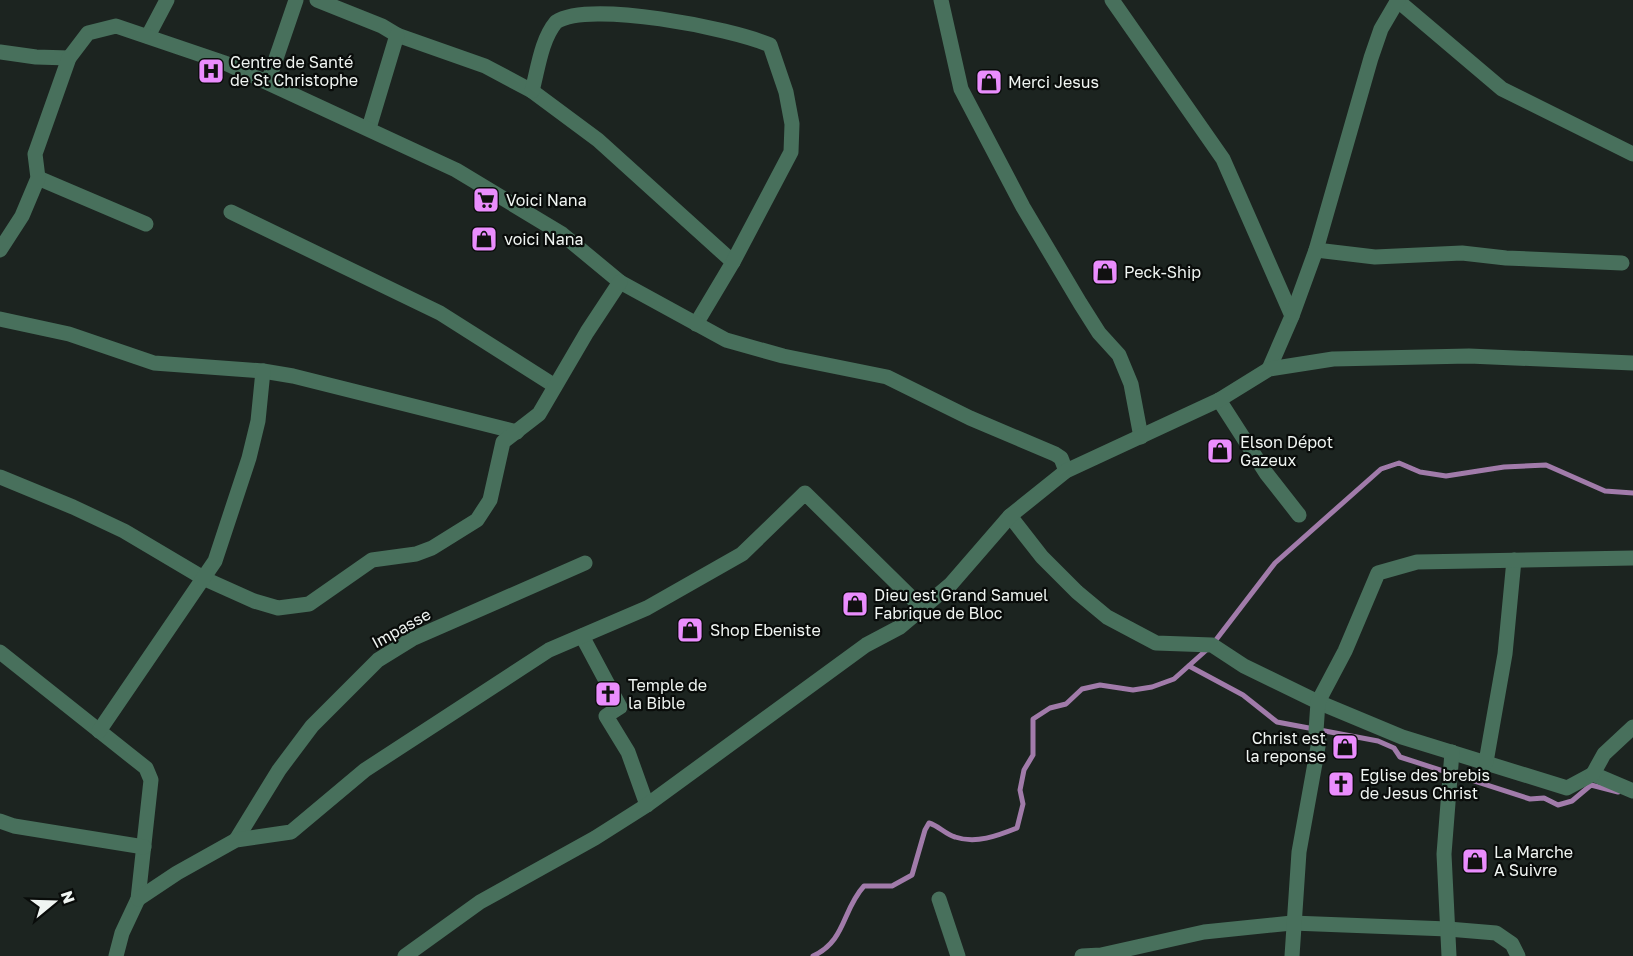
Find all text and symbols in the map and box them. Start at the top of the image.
place label: Centre de Santé de St Christophe [230,52,358,90]
hospital icon: Centre de Santé de St Christophe [196,56,226,86]
shop icon: Merci Jesus [974,67,1004,97]
place label: Merci Jesus [1008,72,1099,92]
supermarket icon: Voici Nana [471,185,501,215]
place label: Voici Nana [506,190,587,210]
shop icon: voici Nana [469,224,499,254]
place label: voici Nana [504,229,584,249]
shop icon: Peck-Ship [1090,257,1120,287]
place label: Peck-Ship [1124,262,1201,282]
place label: Elson Dépot Gazeux [1240,432,1333,470]
shop icon: Elson Dépot Gazeux [1205,436,1235,466]
place label: Dieu est Grand Samuel Fabrique de Bloc [874,585,1048,623]
shop icon: Dieu est Grand Samuel Fabrique de Bloc [840,589,870,619]
street label: Impasse [368,604,434,652]
shop icon: Shop Ebeniste [675,615,705,645]
place label: Shop Ebeniste [710,620,821,640]
place label: Temple de la Bible [628,675,707,713]
church icon: Temple de la Bible [593,679,623,709]
place label: Christ est la reponse [1245,728,1326,766]
shop icon: Christ est la reponse [1330,732,1360,762]
place label: Eglise des brebis de Jesus Christ [1360,765,1490,803]
church icon: Eglise des brebis de Jesus Christ [1326,769,1356,799]
place label: La Marche A Suivre [1494,842,1573,880]
shop icon: La Marche A Suivre [1460,846,1490,876]
north arrow [24,872,84,932]
text: N [57,888,80,906]

